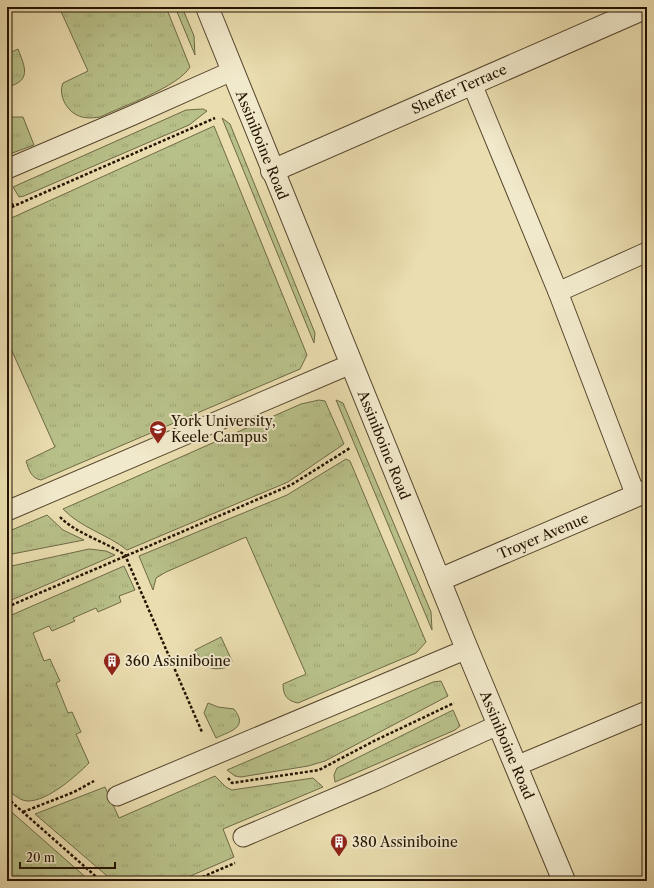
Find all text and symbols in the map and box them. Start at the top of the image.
street label: Sheffer Terrace [408,60,510,118]
street label: Assiniboine Road [232,87,292,203]
street label: Assiniboine Road [354,387,414,503]
place label: York University, Keele Campus [170,412,276,446]
school or university icon: York University, Keele Campus [148,419,168,444]
street label: Troyer Avenue [495,509,591,563]
building icon: 360 Assiniboine [102,651,122,676]
place label: 360 Assiniboine [125,652,231,670]
street label: Assiniboine Road [476,687,538,802]
building icon: 380 Assiniboine [329,832,349,857]
place label: 380 Assiniboine [352,833,458,851]
scale bar [20,844,115,870]
text: 20 m [26,850,55,865]

